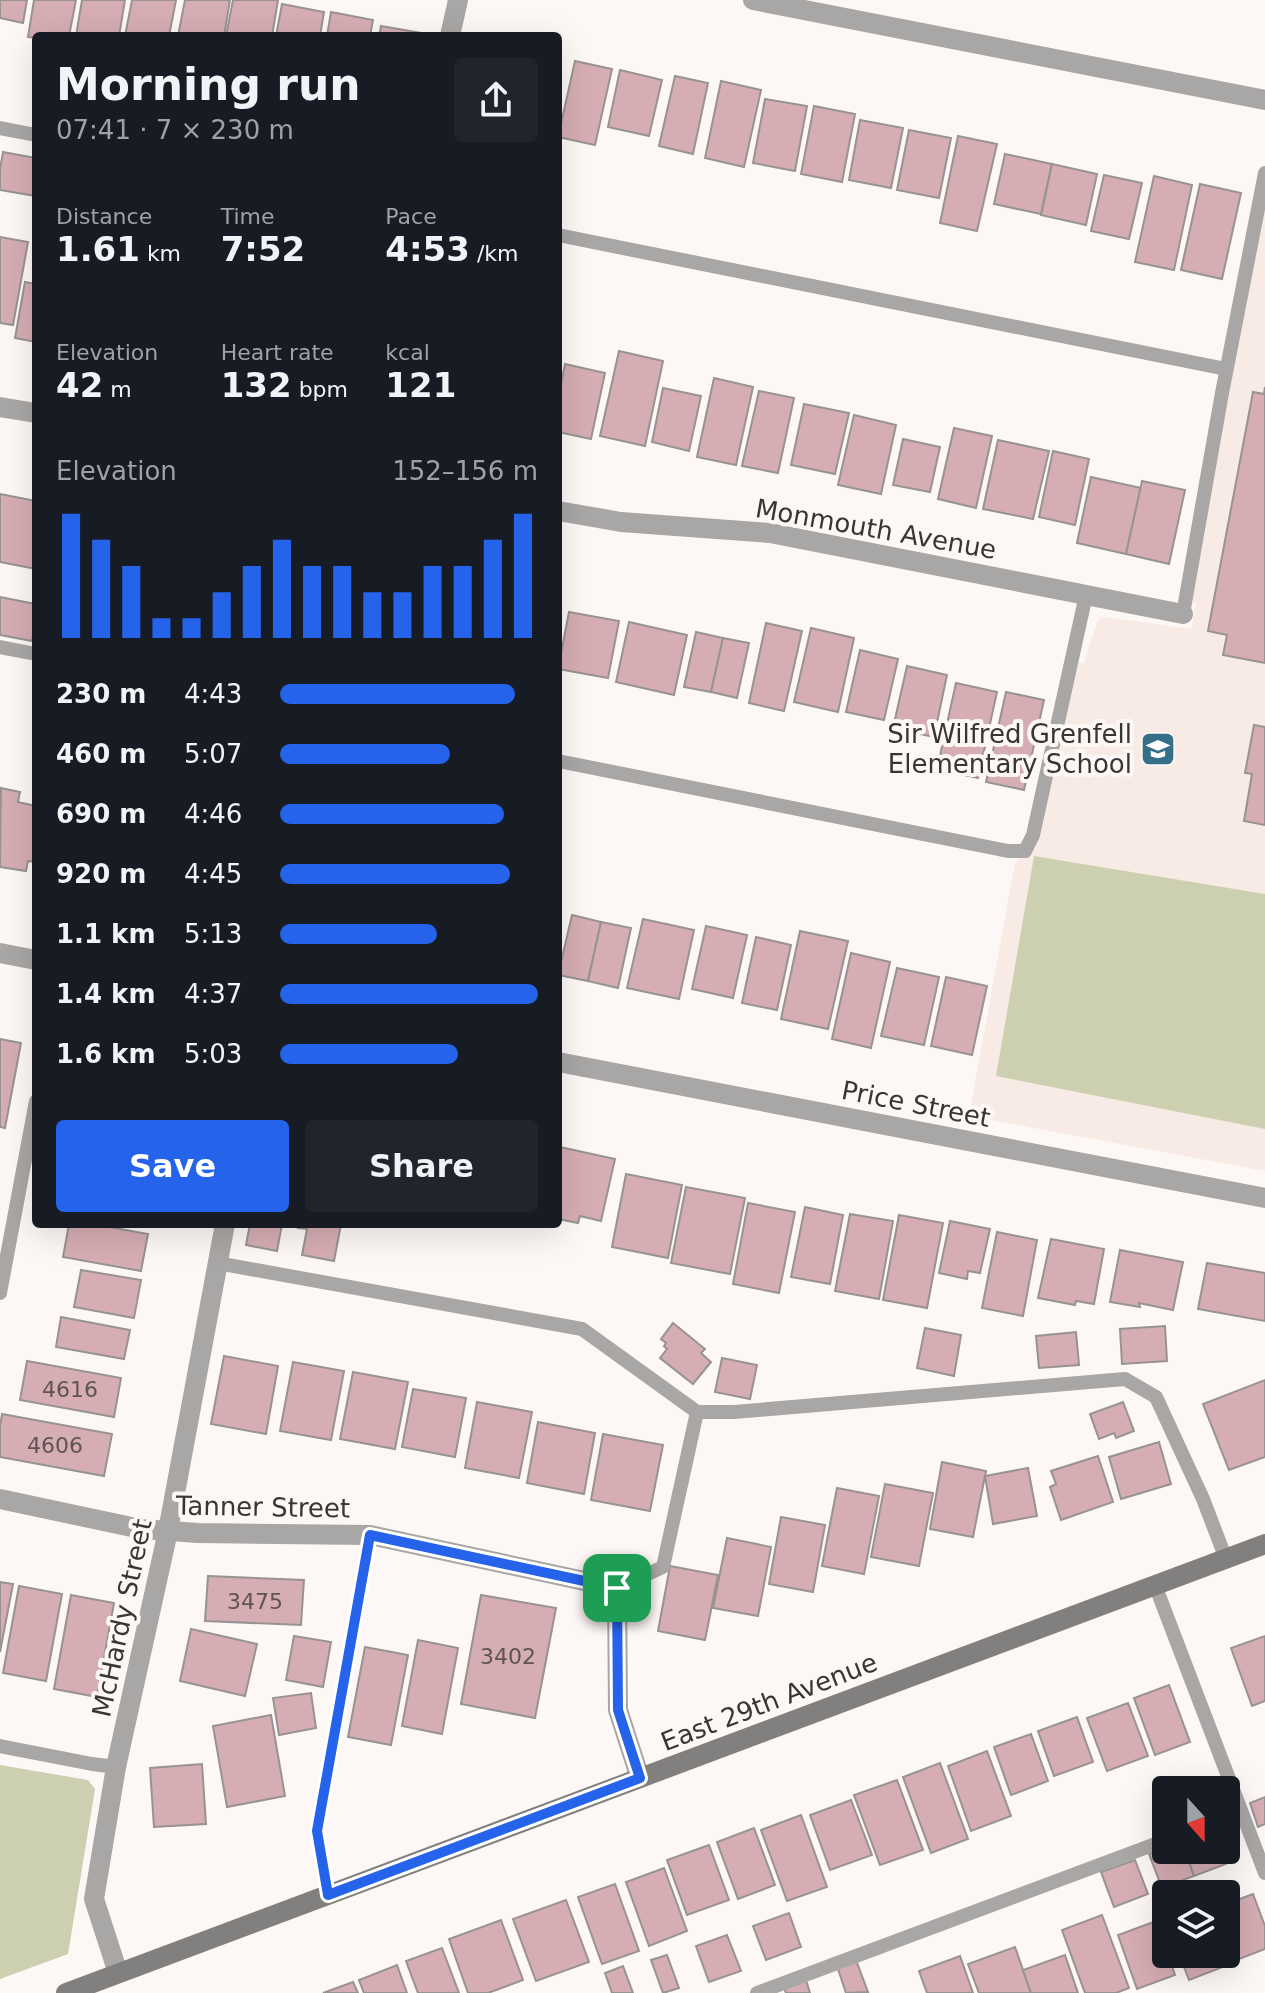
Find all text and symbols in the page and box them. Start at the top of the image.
button: share [454,58,538,142]
text: Morning run [56,59,361,110]
text: 07:41 · 7 × 230 m [56,115,294,145]
text: Distance [56,204,152,229]
text: Time [221,204,275,229]
text: Pace [385,204,437,229]
text: 1.61 [56,229,140,269]
text: 7:52 [221,229,305,269]
text: 4:53 [385,229,470,269]
text: km [140,241,181,266]
text: /km [470,241,518,266]
text: Elevation [56,340,158,365]
text: Heart rate [221,340,334,365]
text: kcal [385,340,430,365]
text: 42 [56,365,103,405]
text: 132 [221,365,292,405]
text: 121 [385,365,456,405]
text: m [103,377,132,402]
text: bpm [292,377,348,402]
text: Elevation [56,456,177,486]
text: 152–156 m [392,456,538,486]
street label: Monmouth Avenue [753,493,999,565]
text: 230 m [56,679,146,709]
text: 4:43 [184,679,242,709]
place label: Sir Wilfred Grenfell Elementary School [887,719,1132,779]
school or university icon: Sir Wilfred Grenfell Elementary School [1139,730,1177,768]
text: 460 m [56,739,146,769]
text: 5:07 [184,739,242,769]
text: 690 m [56,799,146,829]
text: 4:46 [184,799,242,829]
text: 920 m [56,859,146,889]
text: 4:45 [184,859,242,889]
text: 1.1 km [56,919,156,949]
text: 5:13 [184,919,242,949]
text: 1.4 km [56,979,156,1009]
text: 4:37 [184,979,242,1009]
text: 1.6 km [56,1039,156,1069]
text: 5:03 [184,1039,242,1069]
street label: Price Street [839,1075,993,1133]
button: Save [56,1120,289,1212]
button: Share [305,1120,538,1212]
house number: 4616 [42,1377,98,1402]
house number: 4606 [27,1433,83,1458]
street label: Tanner Street [175,1490,350,1524]
street label: McHardy Street [86,1516,158,1720]
pin [583,1554,651,1622]
icon: arrive [595,1566,639,1610]
house number: 3475 [227,1589,283,1614]
house number: 3402 [480,1644,536,1669]
street label: East 29th Avenue [657,1647,881,1757]
north arrow [1152,1776,1240,1864]
map controls [1152,1776,1240,1968]
button: layers [1152,1880,1240,1968]

